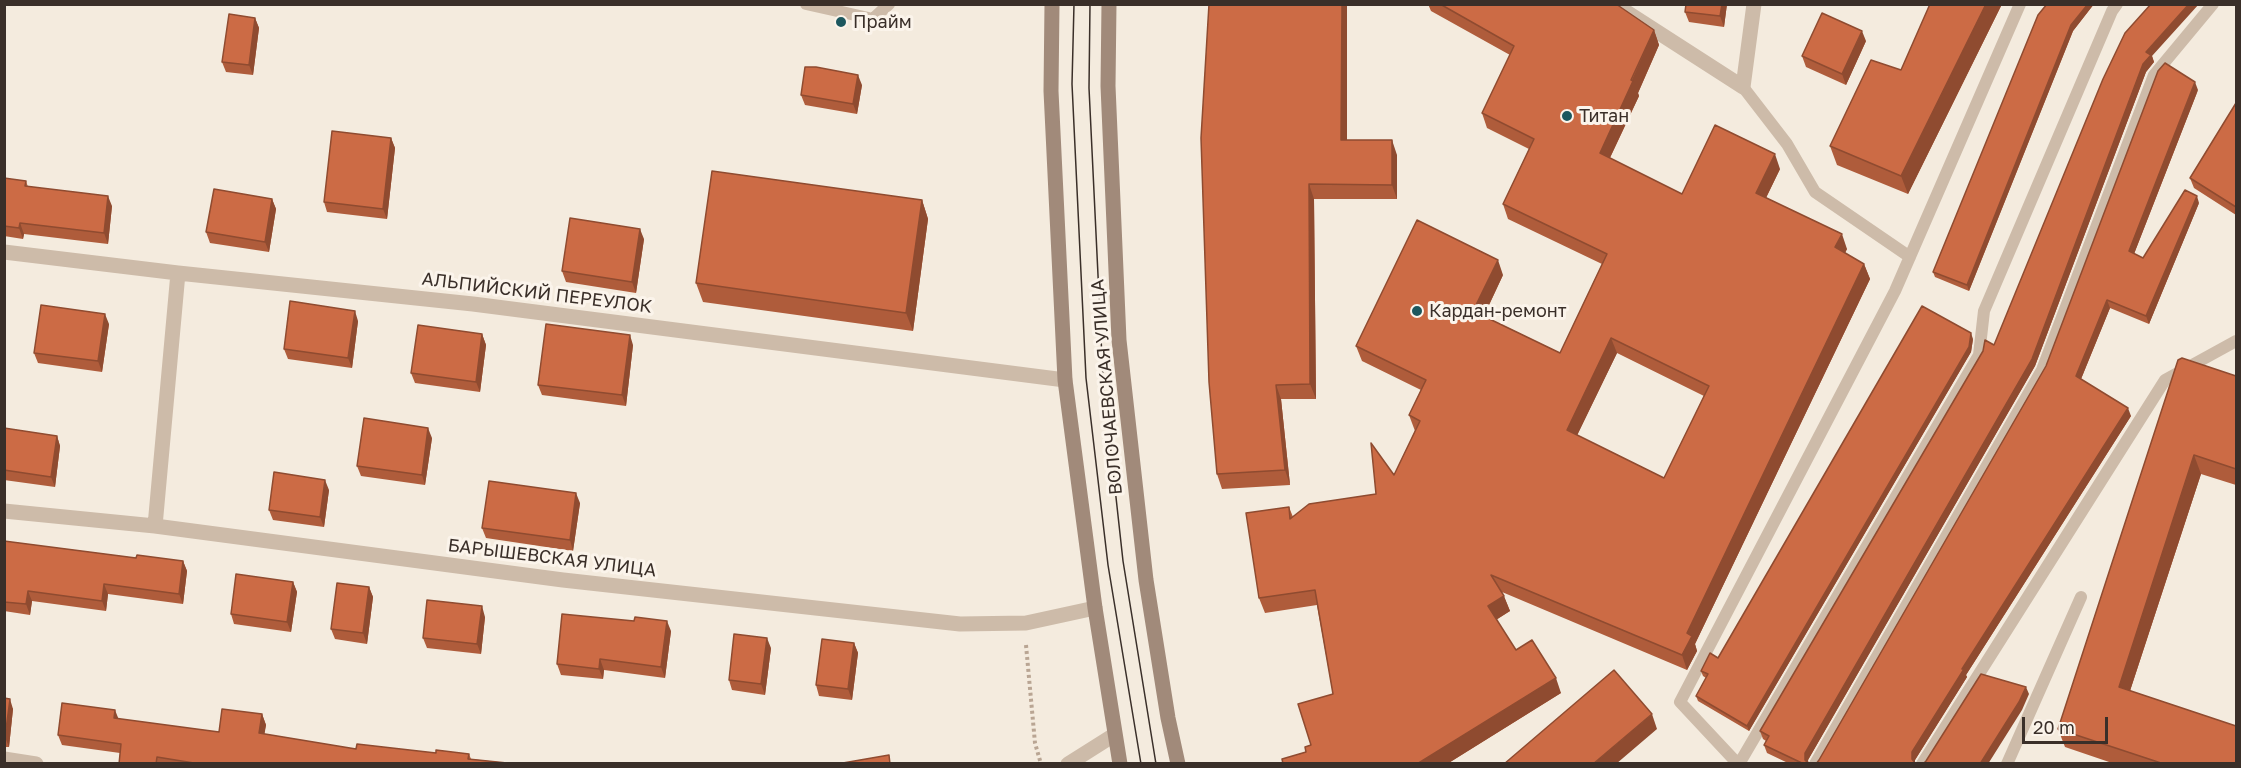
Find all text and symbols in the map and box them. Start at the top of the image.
place label: Прайм [853,11,912,33]
marker: Прайм [834,15,848,29]
place label: Титан [1579,105,1629,127]
marker: Титан [1560,109,1574,123]
street label: АЛЬПИЙСКИЙ ПЕРЕУЛОК [421,268,653,318]
street label: ВОЛОЧАЕВСКАЯ УЛИЦА [1087,278,1127,496]
place label: Кардан-ремонт [1429,300,1567,322]
marker: Кардан-ремонт [1410,304,1424,318]
street label: БАРЫШЕВСКАЯ УЛИЦА [447,534,657,582]
scale bar [2025,705,2110,743]
text: 20 m [2033,716,2075,738]

